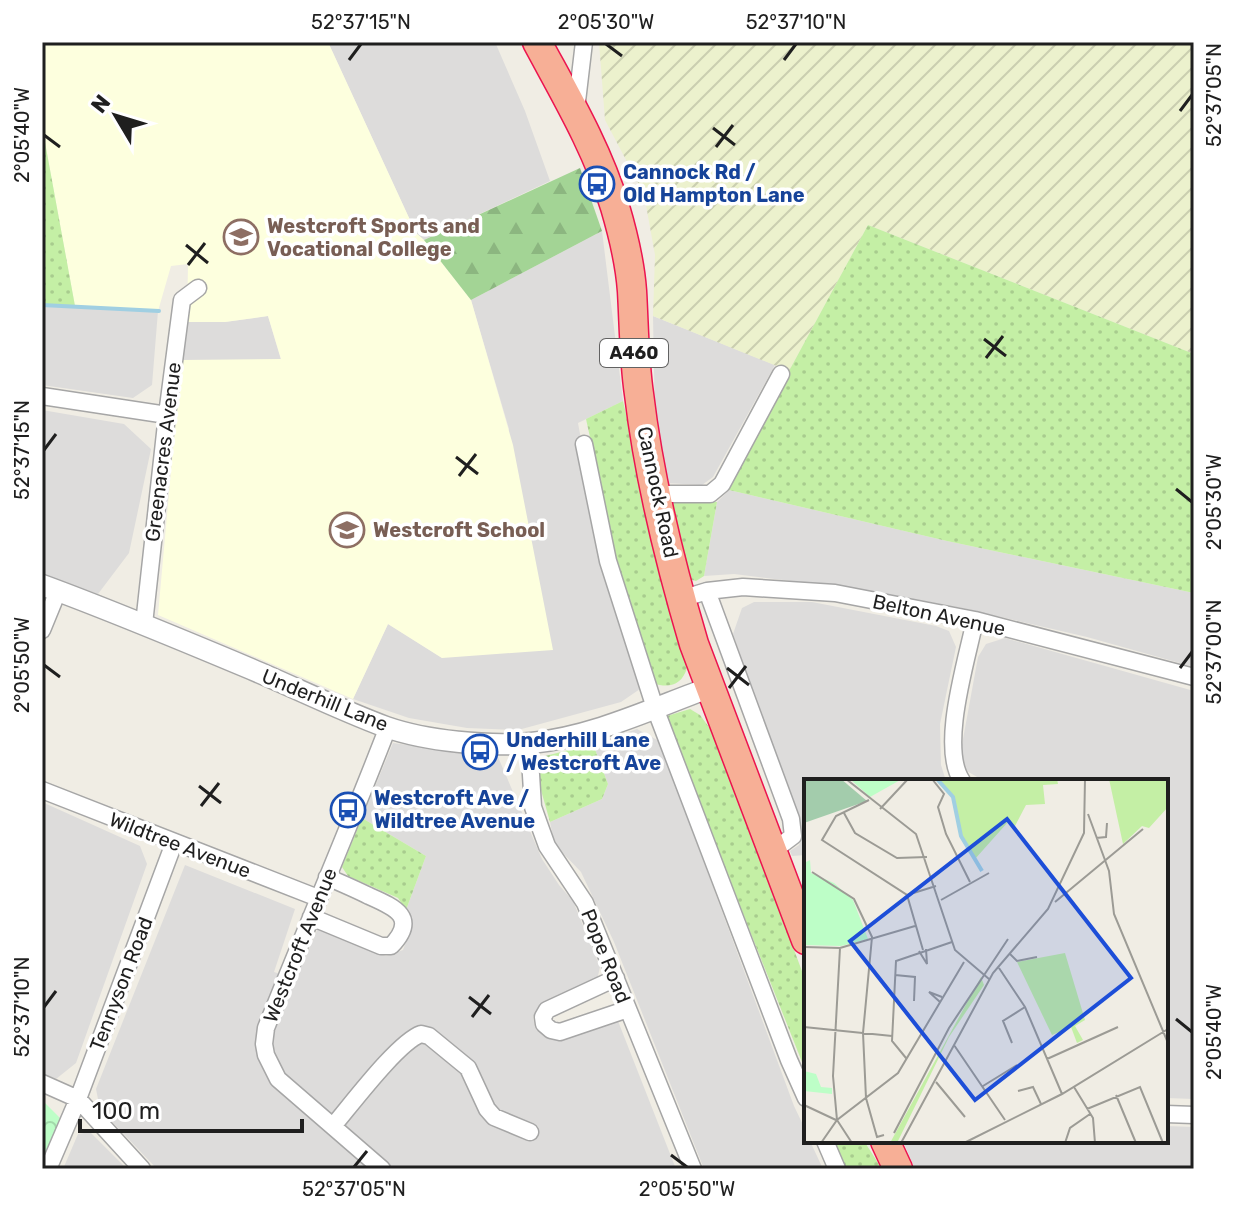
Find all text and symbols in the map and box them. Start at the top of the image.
text: 52°37'15"N [311,10,411,34]
text: 2°05'30"W [558,10,654,34]
text: 52°37'10"N [746,10,846,34]
text: 52°37'05"N [1202,43,1226,147]
north arrow [76,76,156,156]
text: 2°05'40"W [10,87,34,183]
text: N [85,89,116,119]
place label: Cannock Rd / Old Hampton Lane [623,160,805,207]
bus stop icon: Cannock Rd / Old Hampton Lane [578,165,616,203]
place label: Westcroft Sports and Vocational College [267,214,480,261]
school or university icon: Westcroft Sports and Vocational College [222,218,260,256]
road number: A460 [600,339,668,367]
street label: Greenacres Avenue [140,361,186,543]
text: 52°37'15"N [10,400,34,500]
street label: Cannock Road [632,424,684,560]
text: 2°05'30"W [1202,454,1226,550]
school or university icon: Westcroft School [328,511,366,549]
place label: Westcroft School [373,518,545,542]
street label: Belton Avenue [870,589,1008,641]
text: 52°37'00"N [1202,600,1226,704]
text: 2°05'50"W [10,617,34,713]
street label: Underhill Lane [258,664,392,736]
place label: Underhill Lane / Westcroft Ave [506,728,661,775]
bus stop icon: Underhill Lane / Westcroft Ave [461,733,499,771]
inset map [804,779,1168,1143]
place label: Westcroft Ave / Wildtree Avenue [374,786,535,833]
bus stop icon: Westcroft Ave / Wildtree Avenue [329,791,367,829]
street label: Wildtree Avenue [106,807,254,883]
street label: Westcroft Avenue [258,864,342,1026]
street label: Pope Road [576,905,636,1007]
street label: Tennyson Road [84,914,158,1054]
text: 52°37'10"N [10,957,34,1057]
text: 2°05'40"W [1202,984,1226,1080]
scale bar [80,1083,302,1133]
text: 100 m [92,1097,160,1125]
text: 52°37'05"N [302,1177,406,1201]
text: 2°05'50"W [639,1177,735,1201]

